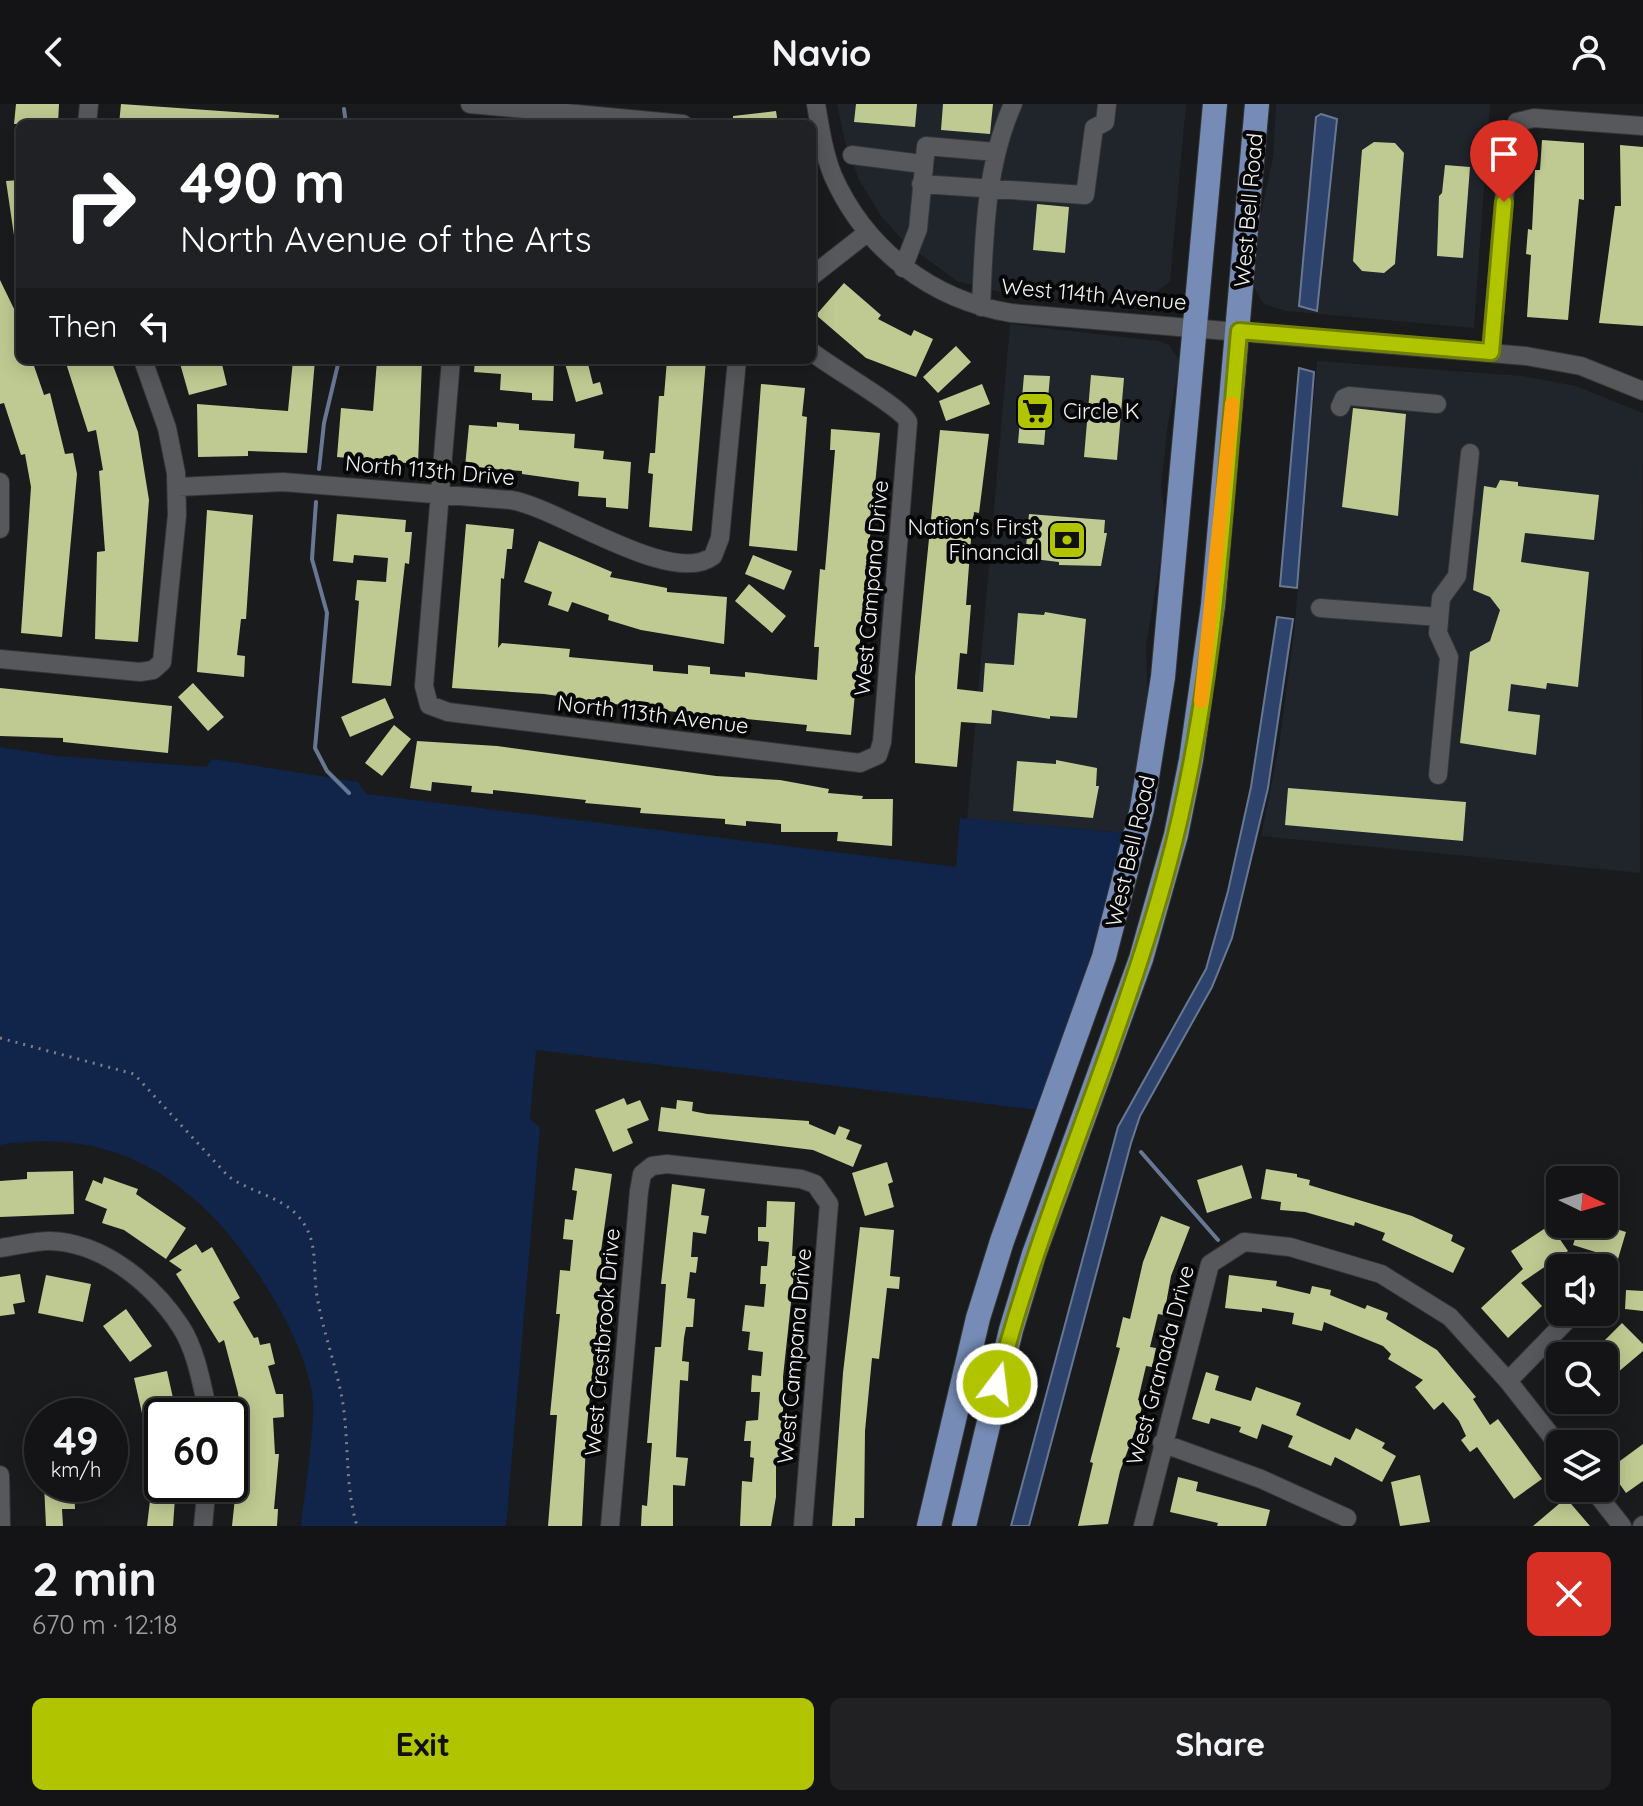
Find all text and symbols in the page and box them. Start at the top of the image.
icon: back [32,30,76,74]
text: Navio [772,30,871,75]
icon: person [1567,30,1611,74]
pin [1470,120,1538,202]
street label: West Bell Road [1227,132,1269,288]
icon: arrive [1482,132,1526,176]
text: 490 m [180,147,345,217]
icon: right [48,152,152,256]
text: North Avenue of the Arts [180,216,592,261]
street label: West 114th Avenue [1000,272,1188,316]
icon: left [133,304,177,348]
text: Then [48,307,117,345]
supermarket icon: Circle K [1014,390,1056,432]
place label: Circle K [1063,397,1140,425]
street label: North 113th Drive [344,449,516,491]
street label: West Campana Drive [848,479,894,697]
place label: Nation's First Financial [908,513,1039,566]
bank icon: Nation's First Financial [1046,519,1088,561]
street label: North 113th Avenue [556,688,750,740]
street label: West Bell Road [1099,773,1161,929]
north arrow [1546,1166,1618,1238]
map controls [1546,1166,1618,1502]
street label: West Crestbrook Drive [578,1227,626,1457]
street label: West Campana Drive [771,1247,817,1465]
button: sound [1546,1254,1618,1326]
street label: West Granada Drive [1120,1262,1200,1468]
position arrow [955,1342,1039,1426]
button: search [1546,1342,1618,1414]
speed limit sign: 60 [144,1398,248,1502]
text: 49 [53,1415,99,1465]
button: layers [1546,1430,1618,1502]
text: km/h [51,1457,101,1482]
text: 2 min [32,1548,157,1608]
button: close [1527,1552,1611,1636]
text: 670 m · 12:18 [32,1608,177,1641]
button: Exit [32,1698,814,1790]
button: Share [830,1698,1611,1790]

